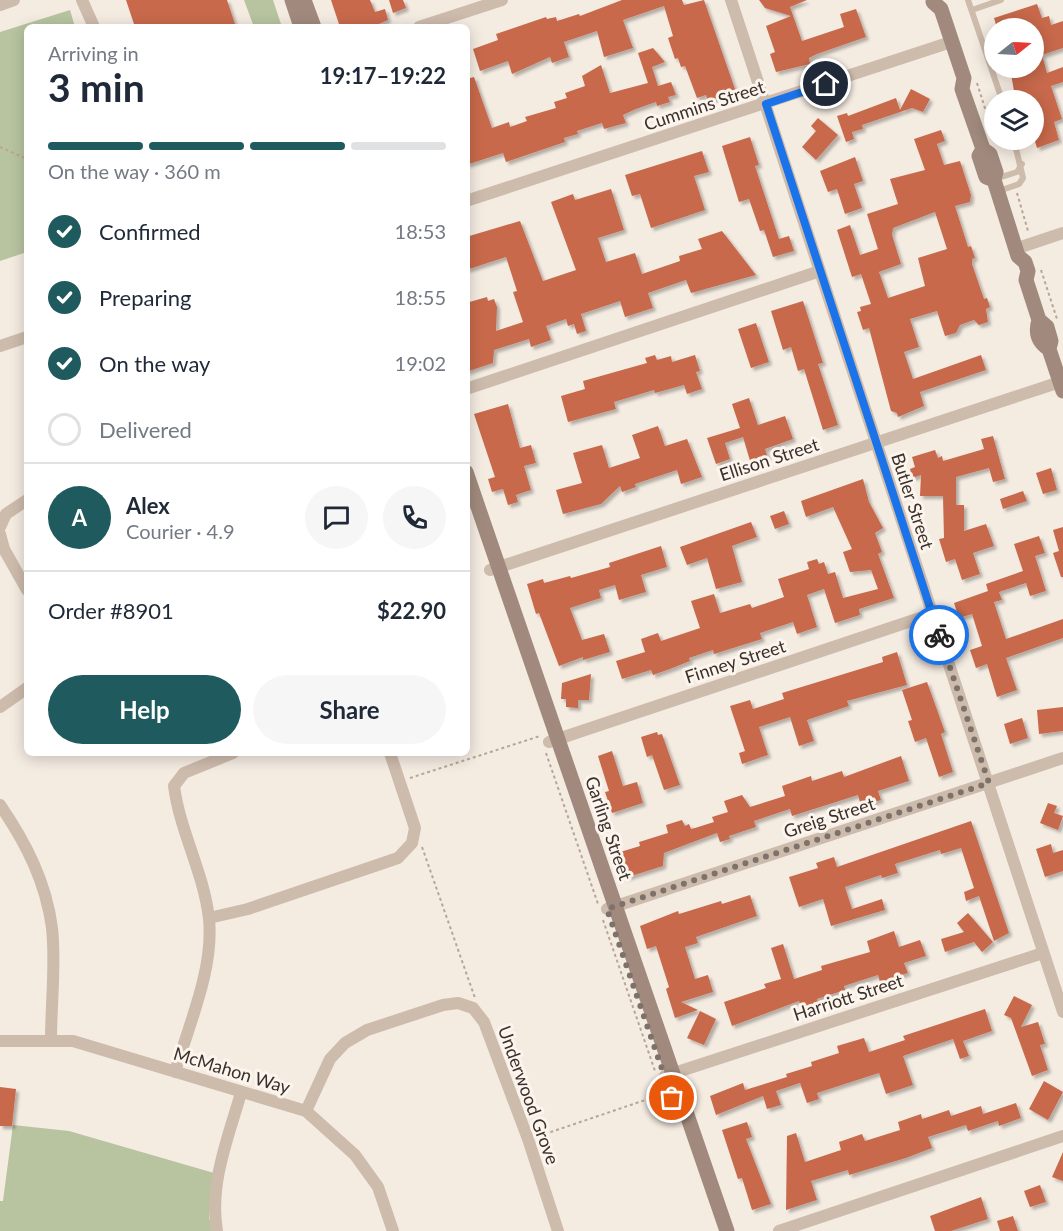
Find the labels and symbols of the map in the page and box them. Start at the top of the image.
north arrow [984,18,1044,78]
pin [800,58,851,109]
street label: Cummins Street [641,75,768,135]
street label: Ellison Street [717,432,822,485]
street label: Butler Street [887,450,939,552]
courier [909,605,969,665]
street label: Finney Street [682,634,789,688]
street label: Garling Street [581,773,637,883]
street label: Greig Street [781,792,878,842]
street label: Harriott Street [790,969,906,1025]
street label: Underwood Grove [494,1023,564,1167]
street label: McMahon Way [171,1042,294,1098]
pin [646,1072,697,1123]

